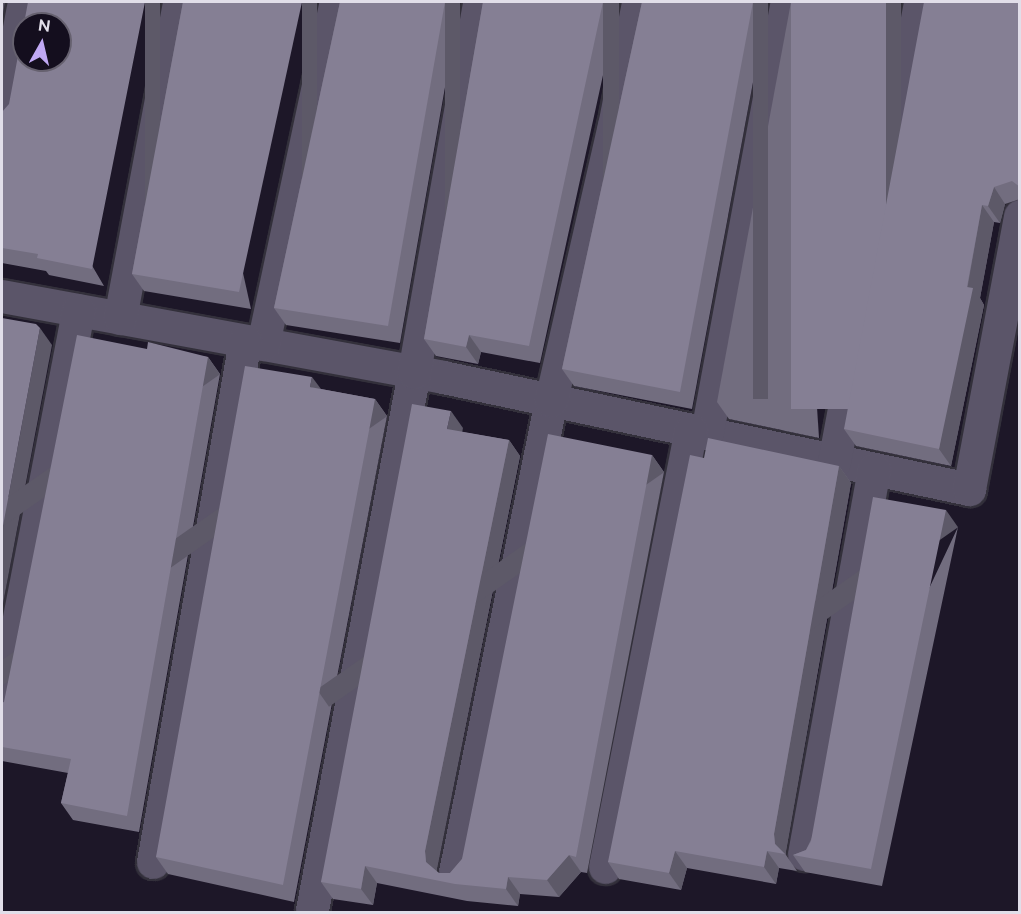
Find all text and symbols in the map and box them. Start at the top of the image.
north arrow [12,12,72,72]
text: N [37,15,52,36]

